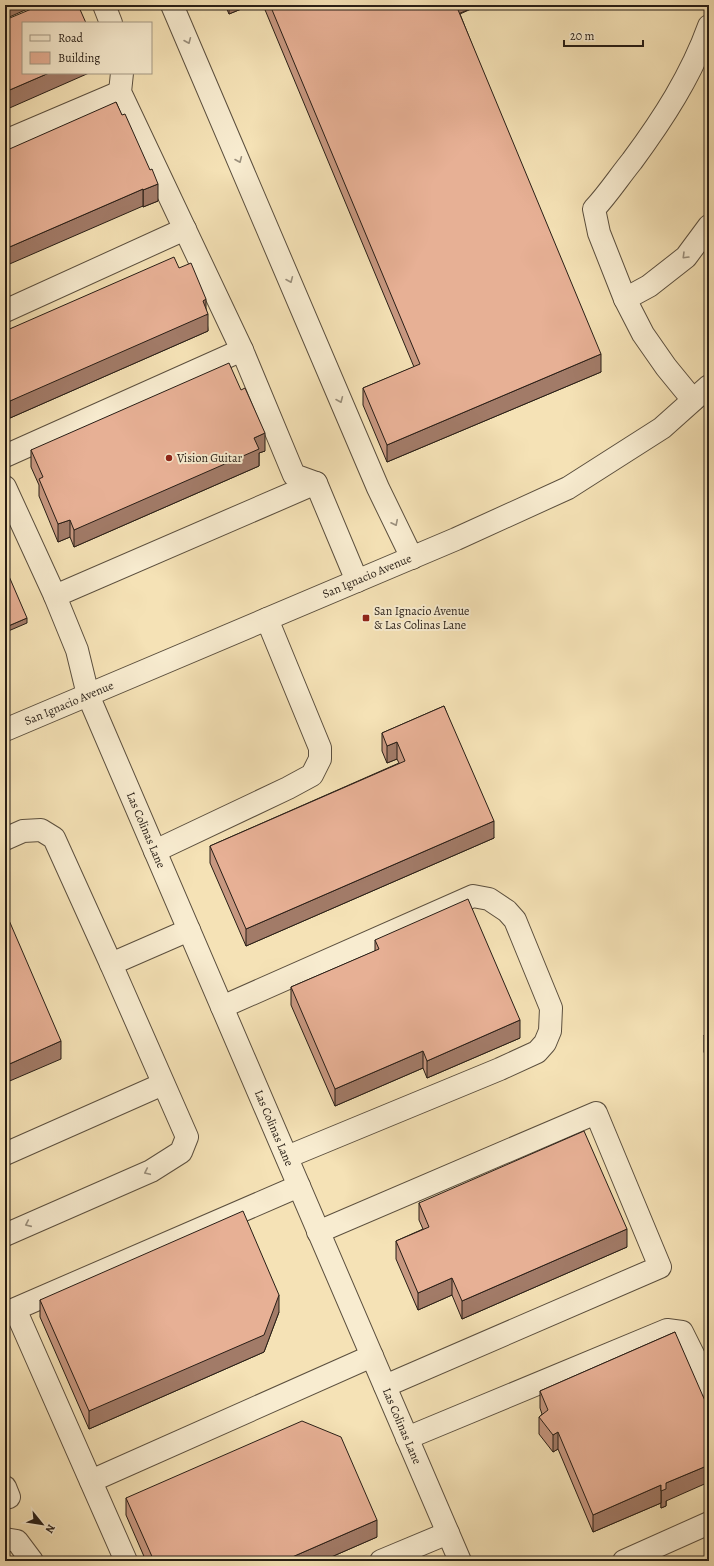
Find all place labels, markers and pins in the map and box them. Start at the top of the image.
place label: Vision Guitar [176,450,243,466]
marker: Vision Guitar [164,453,174,463]
place label: San Ignacio Avenue & Las Colinas Lane [374,603,470,633]
marker: San Ignacio Avenue & Las Colinas Lane [361,613,371,623]

